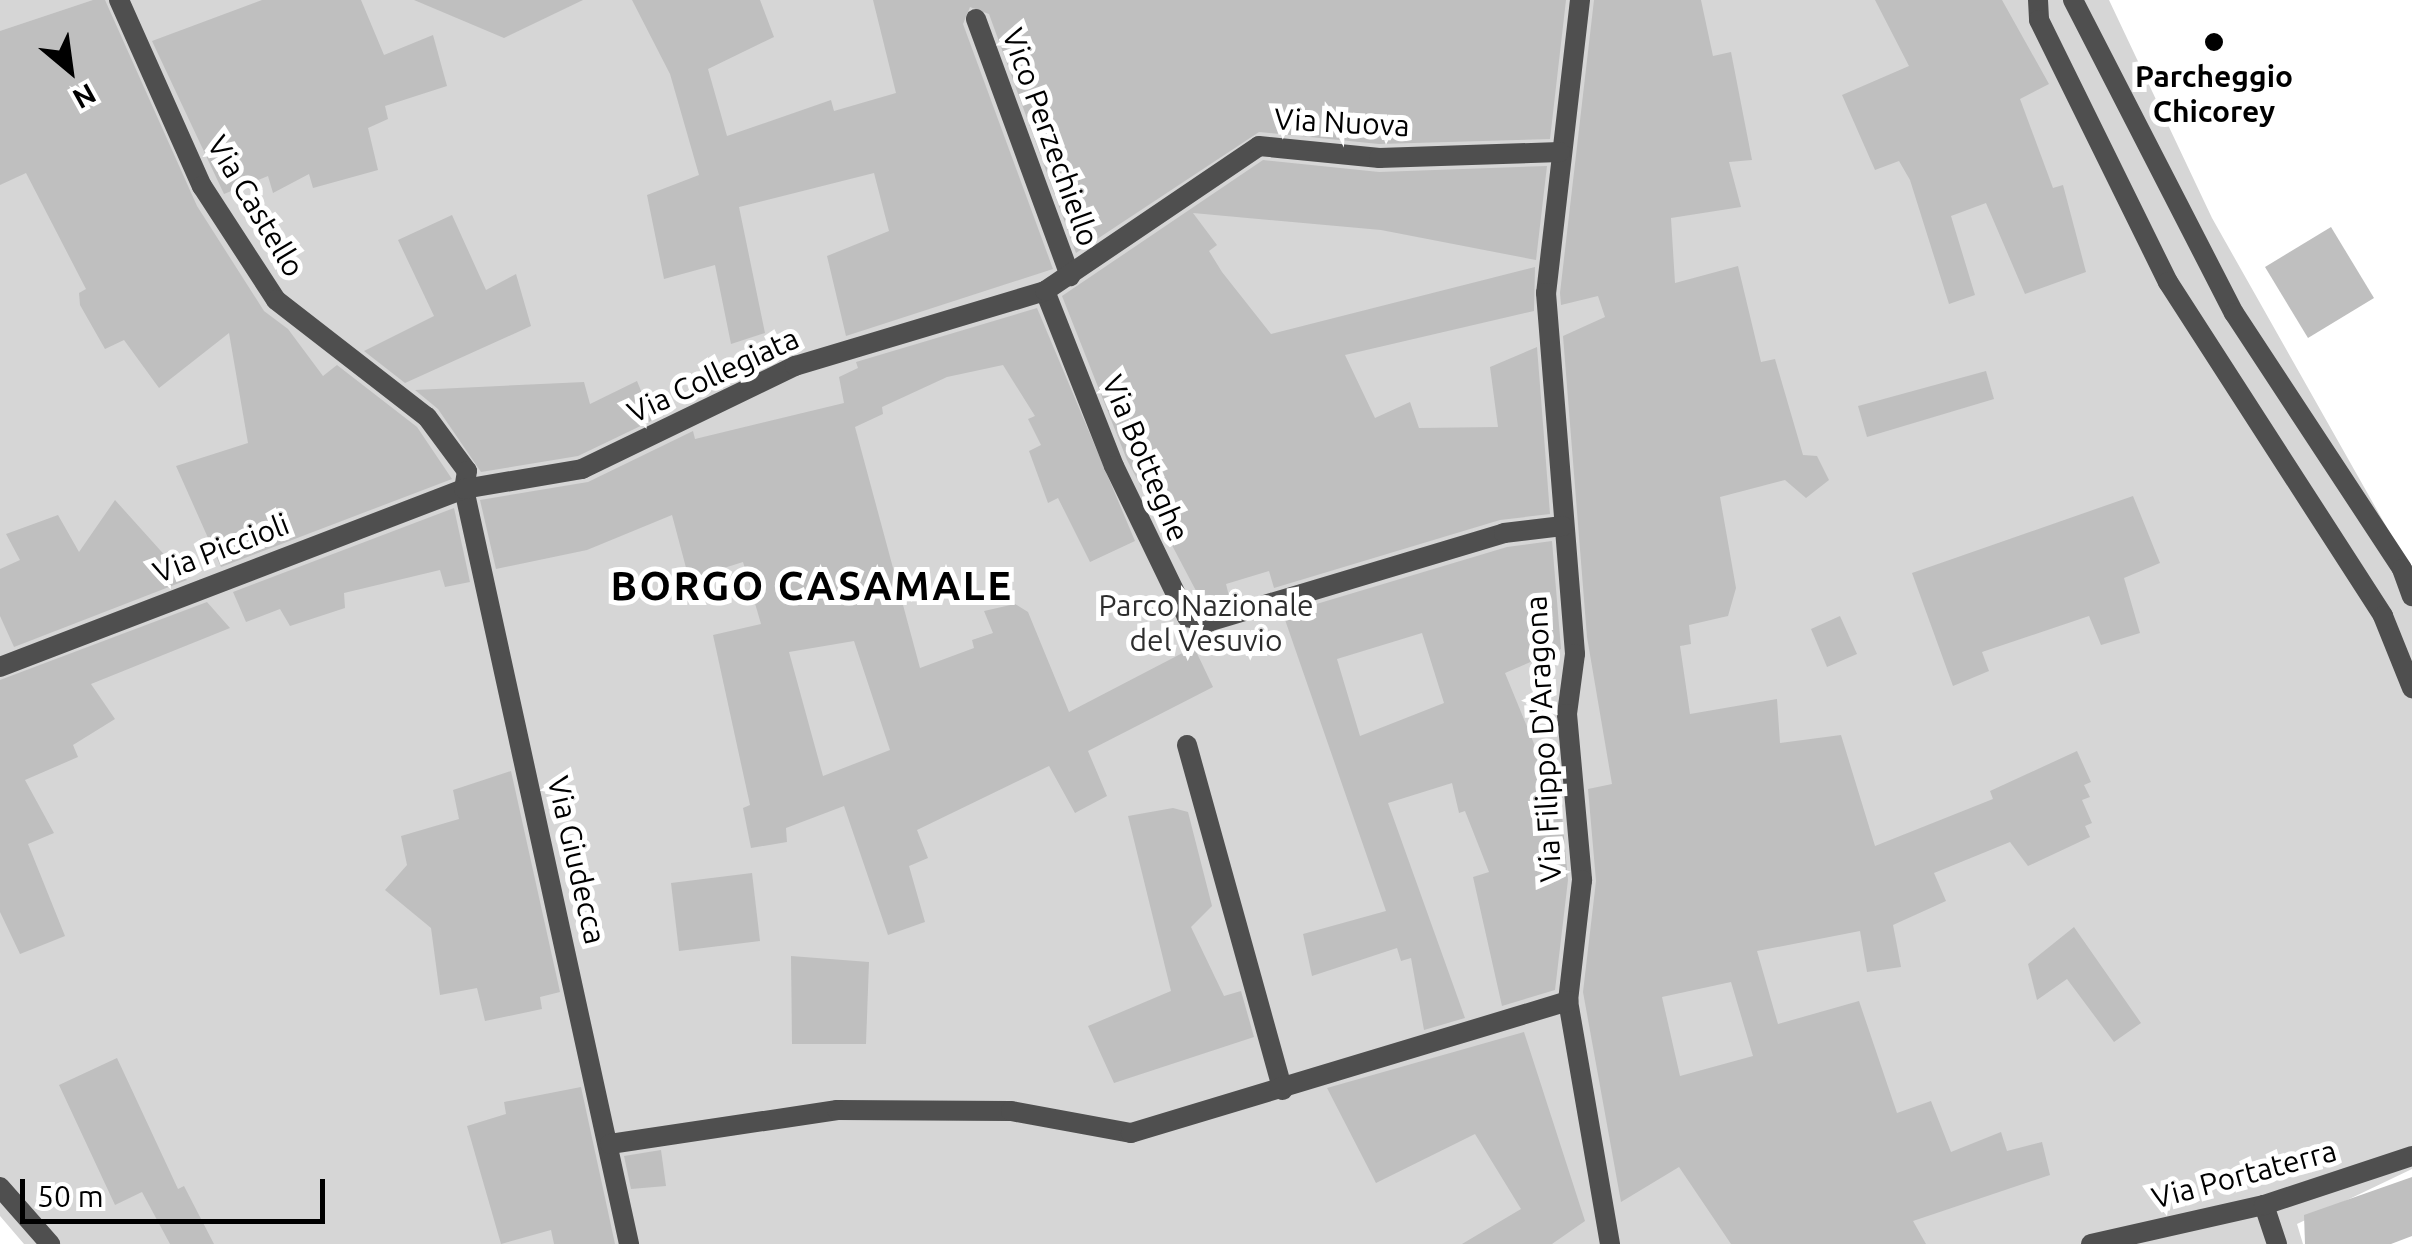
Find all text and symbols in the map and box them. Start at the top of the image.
north arrow [20,20,120,120]
street label: Vico Perzechiello [995,23,1107,251]
marker: Parcheggio Chicorey [2203,31,2225,53]
place label: Parcheggio Chicorey [2135,58,2293,128]
text: N [68,78,101,115]
street label: Via Nuova [1273,100,1411,144]
street label: Via Castello [200,129,312,283]
street label: Via Collegiata [622,320,804,430]
street label: Via Botteghe [1095,369,1197,547]
street label: Via Piccioli [148,506,294,590]
district label: BORGO CASAMALE [610,562,1014,610]
park label: Parco Nazionale del Vesuvio [1098,587,1314,658]
street label: Via Filippo D'Aragona [1518,595,1568,883]
street label: Via Giudecca [540,773,614,947]
street label: Via Portaterra [2148,1132,2340,1216]
scale bar [25,1159,330,1221]
text: 50 m [37,1179,104,1213]

